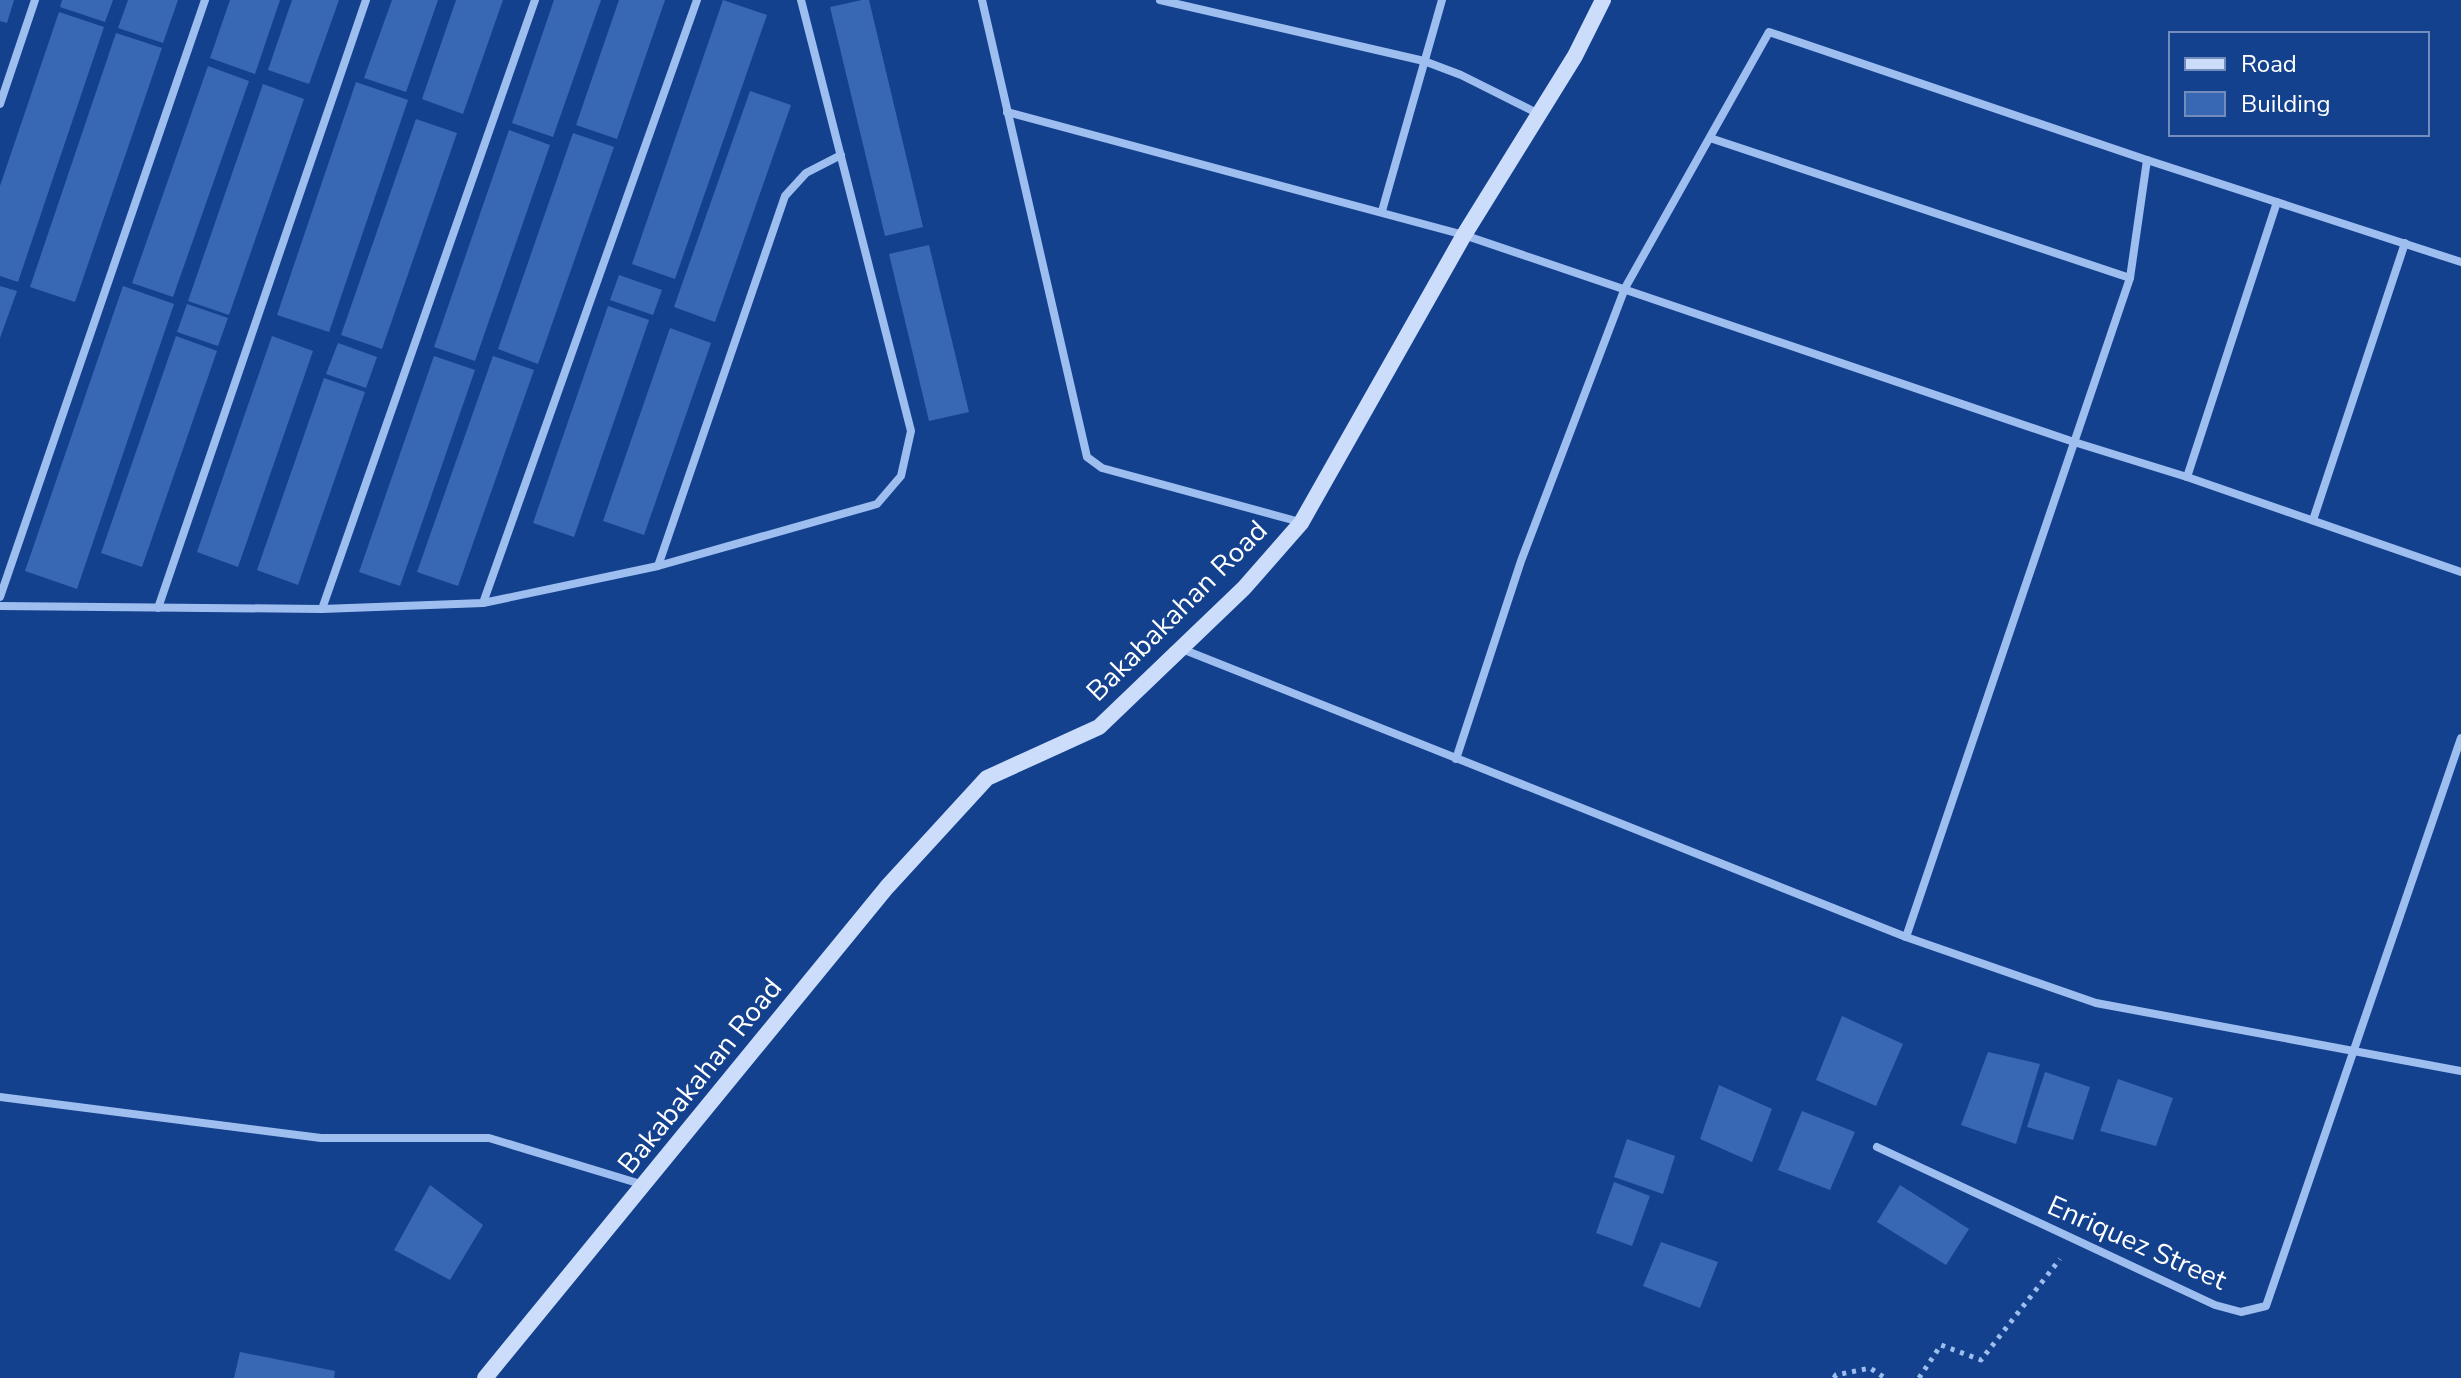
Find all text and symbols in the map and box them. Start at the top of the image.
legend [2169,32,2429,136]
text: Road [2241,48,2297,80]
text: Building [2241,88,2331,120]
street label: Bakabakahan Road [1078,512,1276,710]
street label: Bakabakahan Road [609,970,791,1182]
street label: Enriquez Street [2041,1187,2233,1300]

